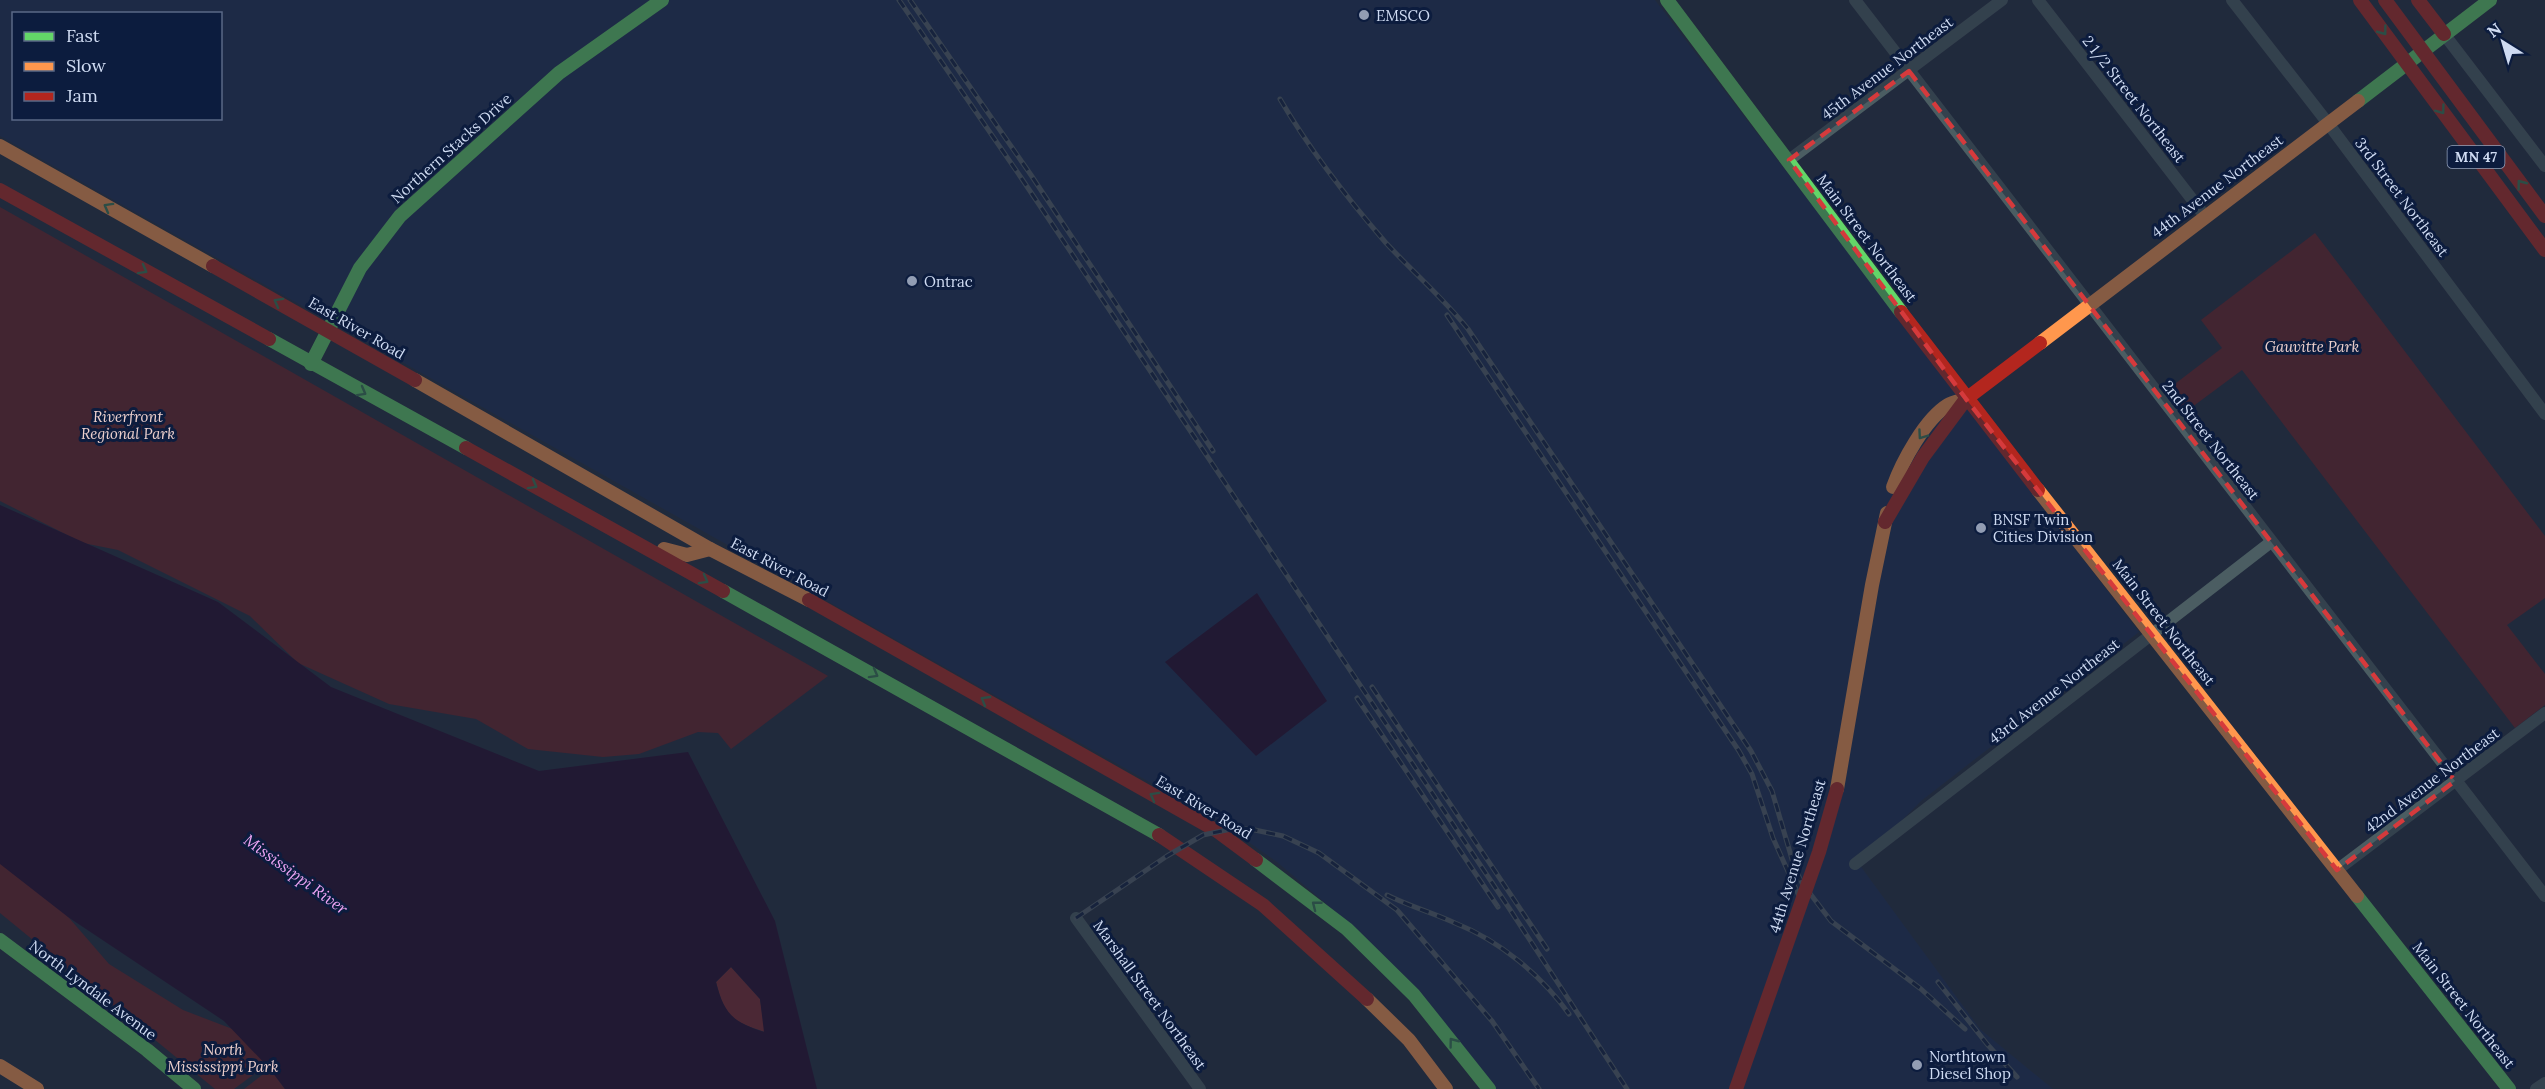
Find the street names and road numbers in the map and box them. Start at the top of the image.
street label: 45th Avenue Northeast [1817,12,1957,124]
street label: 2 1/2 Street Northeast [2078,32,2190,167]
street label: Northern Stacks Drive [387,89,515,207]
street label: 44th Avenue Northeast [2147,130,2287,242]
street label: 3rd Street Northeast [2351,134,2453,260]
road number: MN 47 [2448,146,2504,168]
street label: Main Street Northeast [1813,170,1921,306]
street label: East River Road [305,293,409,363]
street label: 2nd Street Northeast [2158,376,2264,504]
street label: East River Road [728,533,832,601]
street label: Main Street Northeast [2109,555,2219,689]
street label: 43rd Avenue Northeast [1985,634,2123,748]
street label: 42nd Avenue Northeast [2361,723,2503,837]
street label: East River Road [1153,771,1255,843]
street label: 44th Avenue Northeast [1765,777,1830,935]
street label: Marshall Street Northeast [1089,916,1211,1074]
street label: North Lyndale Avenue [26,936,160,1044]
street label: Main Street Northeast [2409,938,2519,1072]

